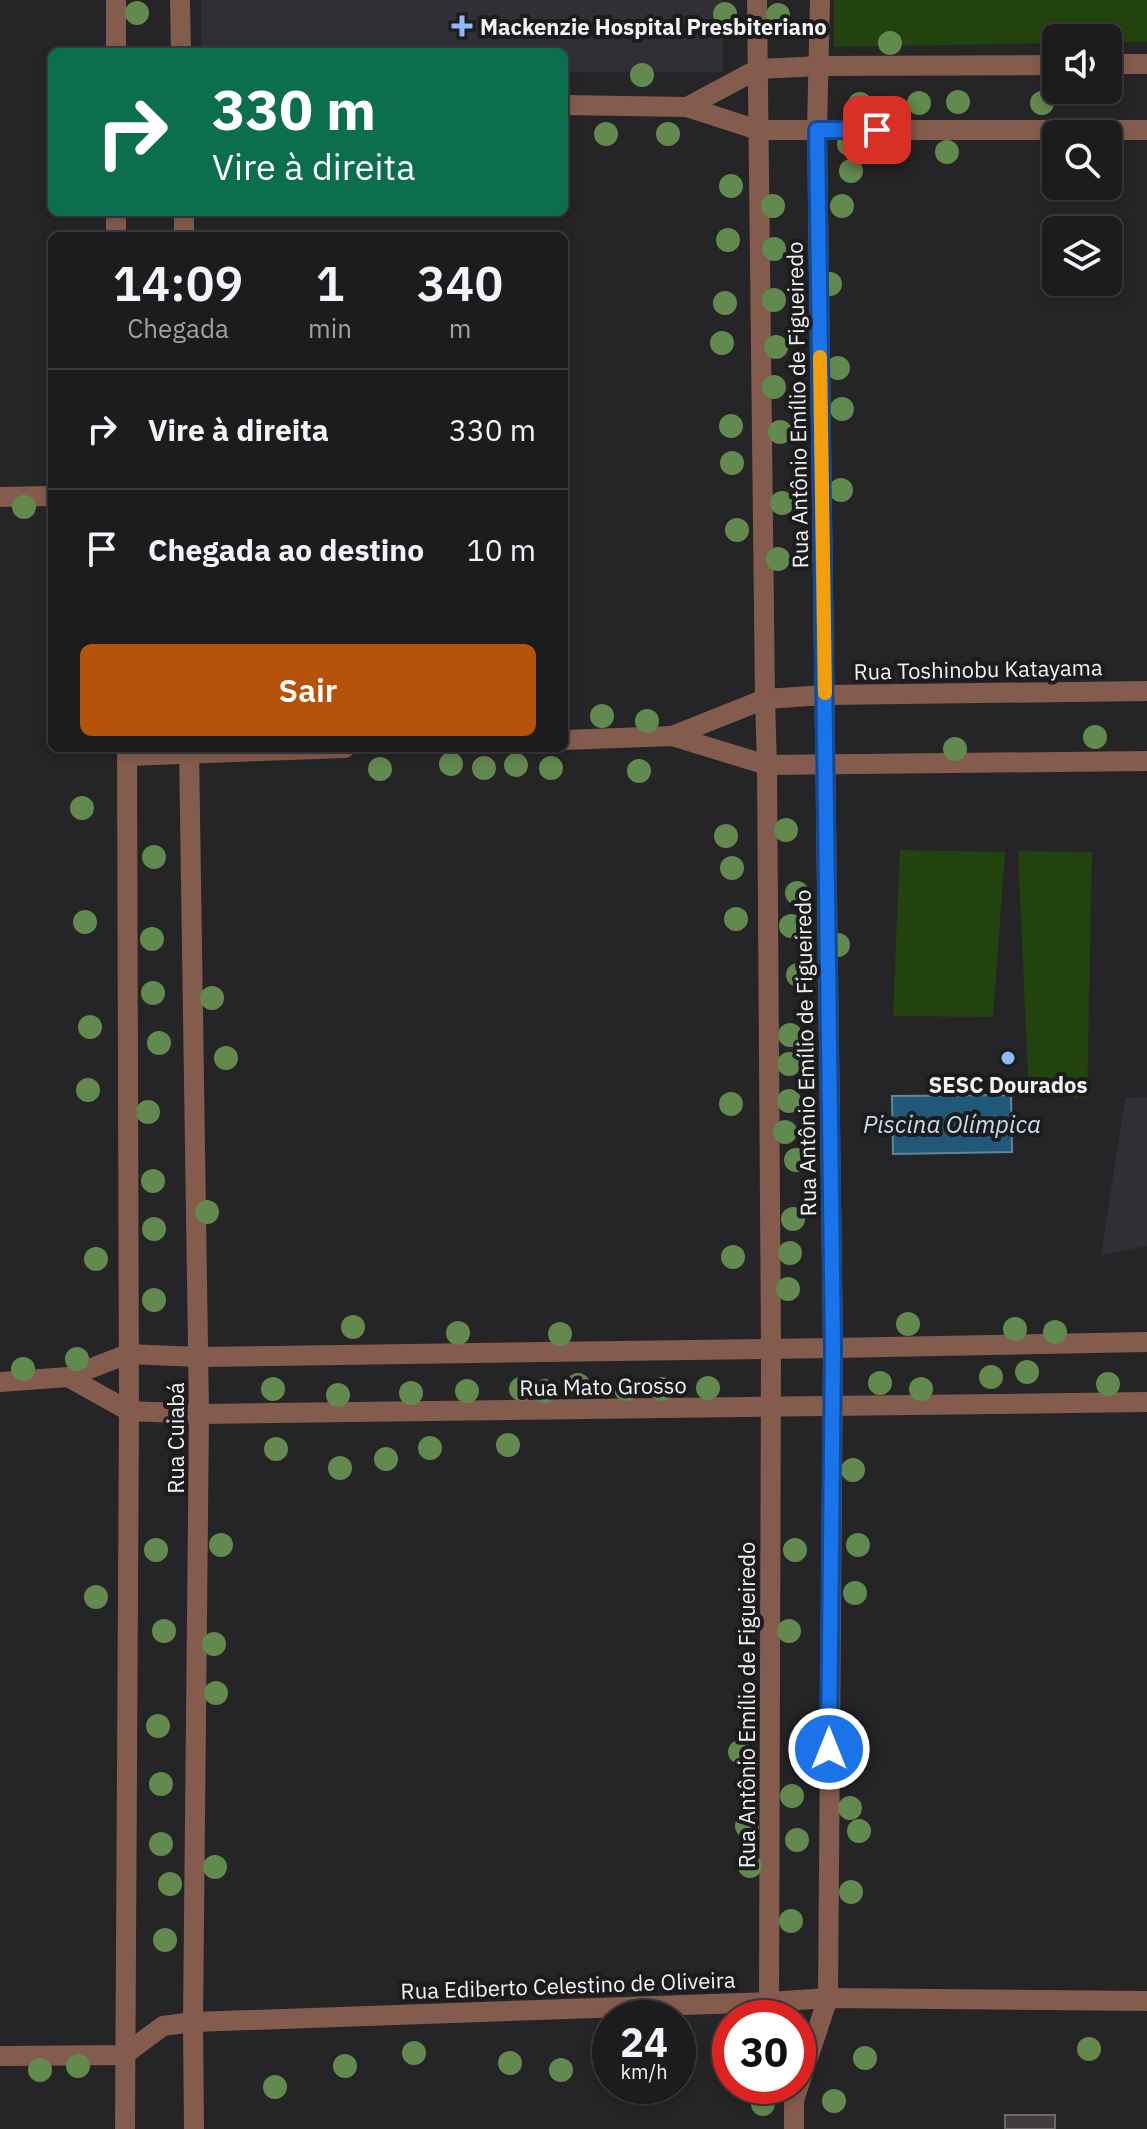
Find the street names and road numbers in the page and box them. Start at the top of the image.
street label: Rua Antônio Emílio de Figueiredo [780,241,814,569]
street label: Rua Toshinobu Katayama [853,652,1103,686]
street label: Rua Antônio Emílio de Figueiredo [788,889,822,1217]
street label: Rua Mato Grosso [519,1370,687,1402]
street label: Rua Cuiabá [161,1382,190,1494]
street label: Rua Antônio Emílio de Figueiredo [732,1542,761,1868]
street label: Rua Ediberto Celestino de Oliveira [400,1965,736,2005]

